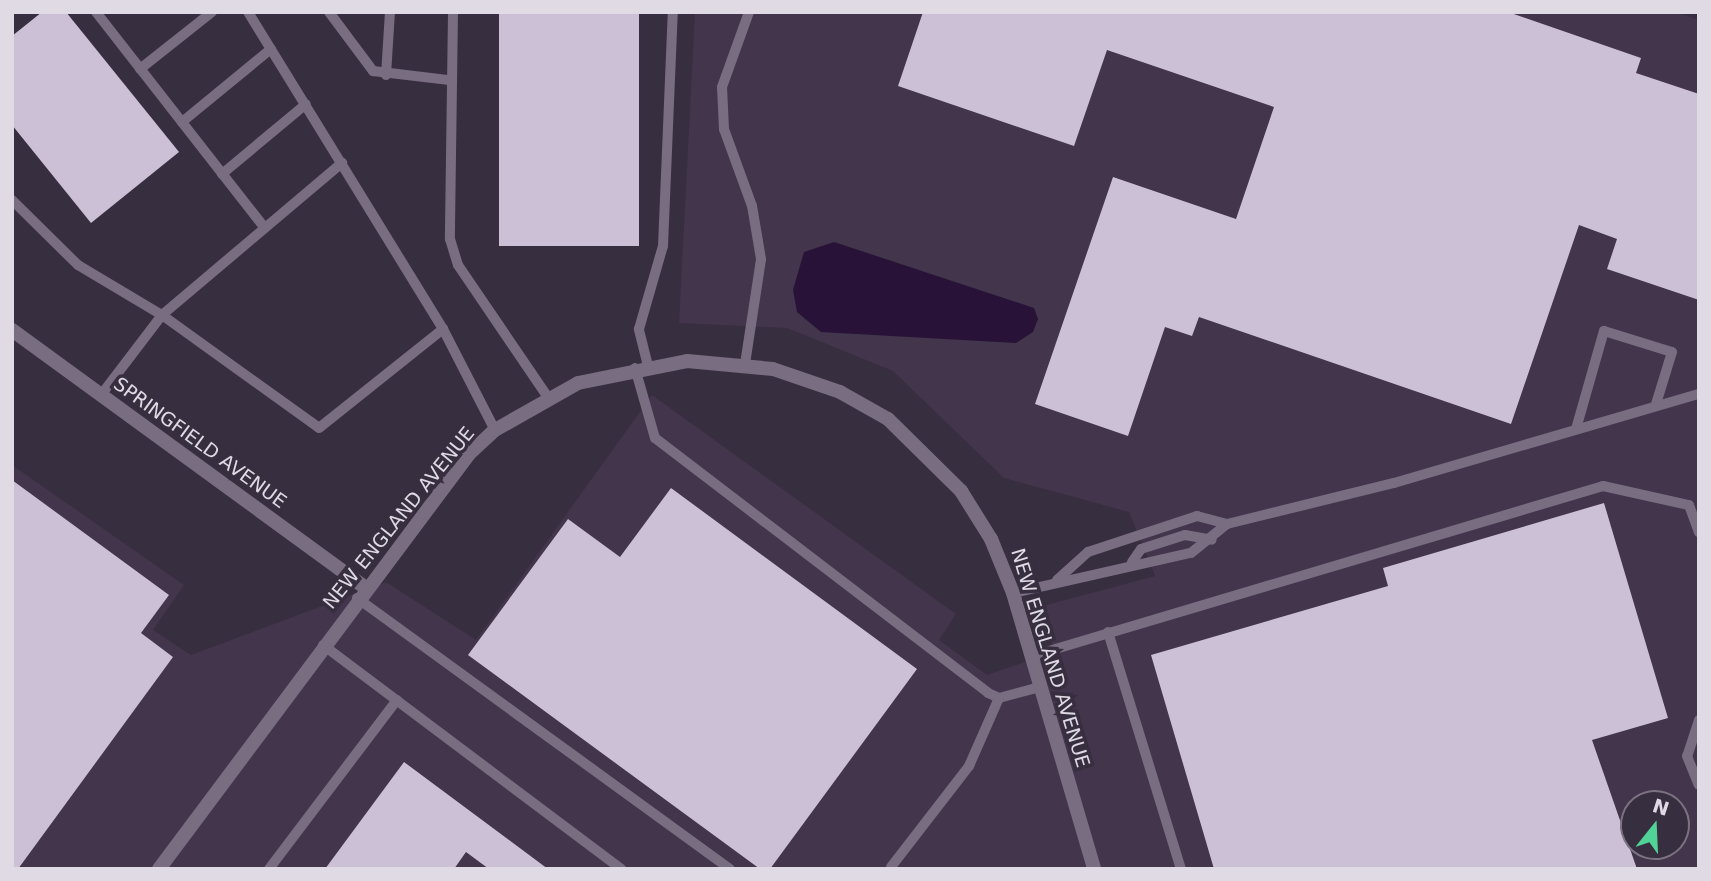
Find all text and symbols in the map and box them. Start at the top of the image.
street label: SPRINGFIELD AVENUE [109,373,291,513]
street label: NEW ENGLAND AVENUE [318,422,480,614]
street label: NEW ENGLAND AVENUE [1006,546,1094,770]
north arrow [1620,790,1690,860]
text: N [1650,794,1672,820]

